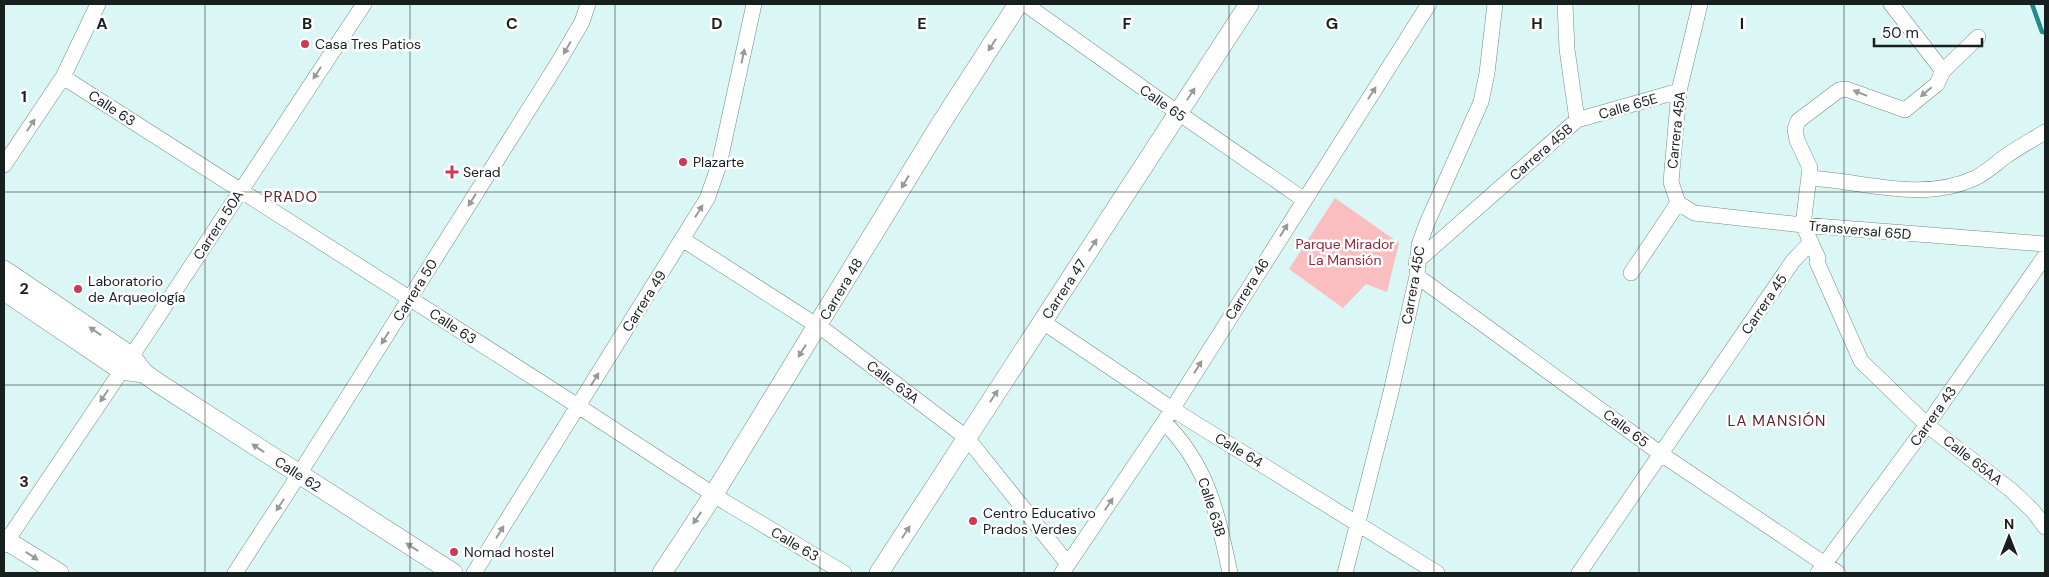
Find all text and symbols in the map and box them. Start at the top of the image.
text: A [96,13,108,34]
text: B [302,13,312,34]
text: C [506,13,518,34]
text: D [711,13,723,34]
text: E [917,13,927,34]
text: F [1123,13,1132,34]
text: G [1326,13,1338,34]
text: H [1531,13,1543,34]
text: I [1740,13,1744,34]
scale bar [1874,15,1982,47]
text: 50 m [1882,23,1919,43]
place label: Casa Tres Patios [315,35,421,53]
marker: Casa Tres Patios [299,38,311,50]
one-way arrow [987,38,997,51]
one-way arrow [563,40,571,55]
one-way arrow [739,48,747,63]
one-way arrow [313,67,322,80]
street label: Calle 65 [1136,81,1190,125]
text: 1 [21,86,27,107]
street label: Calle 63 [85,86,139,130]
one-way arrow [1367,86,1376,99]
one-way arrow [1920,87,1933,98]
one-way arrow [1186,88,1195,101]
street label: Calle 65E [1596,89,1660,123]
one-way arrow [1852,89,1867,97]
street label: Carrera 45A [1663,90,1689,170]
one-way arrow [26,118,36,132]
street label: Carrera 45B [1506,120,1576,184]
place label: Plazarte [693,153,744,171]
marker: Plazarte [677,156,689,168]
place label: Serad [463,163,501,181]
marker: Serad [445,165,459,179]
one-way arrow [901,176,910,189]
street label: Carrera 50A [189,187,247,263]
district label: PRADO [264,187,318,207]
one-way arrow [467,194,476,207]
one-way arrow [695,205,704,218]
street label: Transversal 65D [1808,217,1912,243]
one-way arrow [1280,223,1289,236]
park label: Parque Mirador La Mansión [1296,235,1395,269]
one-way arrow [1088,238,1097,252]
street label: Carrera 45C [1397,244,1429,326]
street label: Carrera 50 [389,255,441,325]
street label: Carrera 48 [815,255,867,323]
street label: Carrera 47 [1038,255,1090,323]
street label: Carrera 46 [1221,255,1273,323]
street label: Carrera 49 [618,267,670,335]
street label: Carrera 45 [1737,270,1791,338]
place label: Laboratorio de Arqueología [88,272,185,306]
text: 2 [19,278,29,299]
marker: Laboratorio de Arqueología [72,283,84,295]
street label: Calle 63 [426,304,480,348]
one-way arrow [88,326,101,336]
one-way arrow [381,331,390,344]
one-way arrow [798,344,807,357]
street label: Calle 63A [863,356,923,408]
one-way arrow [1193,361,1203,374]
one-way arrow [590,372,600,386]
street label: Carrera 43 [1906,383,1960,449]
one-way arrow [99,389,109,403]
one-way arrow [990,389,999,403]
street label: Calle 65 [1600,405,1652,451]
district label: LA MANSIÓN [1728,411,1826,431]
street label: Calle 64 [1212,429,1267,472]
street label: Calle 65AA [1940,431,2006,489]
one-way arrow [252,443,265,453]
street label: Calle 62 [271,452,325,496]
text: 3 [19,471,29,492]
street label: Calle 63B [1194,475,1230,539]
one-way arrow [1104,497,1114,510]
one-way arrow [275,498,285,512]
place label: Centro Educativo Prados Verdes [983,504,1096,538]
one-way arrow [692,511,702,525]
north arrow [1984,512,2034,562]
marker: Centro Educativo Prados Verdes [967,515,979,527]
text: N [2004,515,2014,533]
street label: Calle 63 [768,523,822,565]
one-way arrow [495,525,505,538]
one-way arrow [901,526,911,539]
one-way arrow [406,542,419,552]
place label: Nomad hostel [464,543,554,561]
marker: Nomad hostel [448,546,460,558]
one-way arrow [25,551,38,560]

